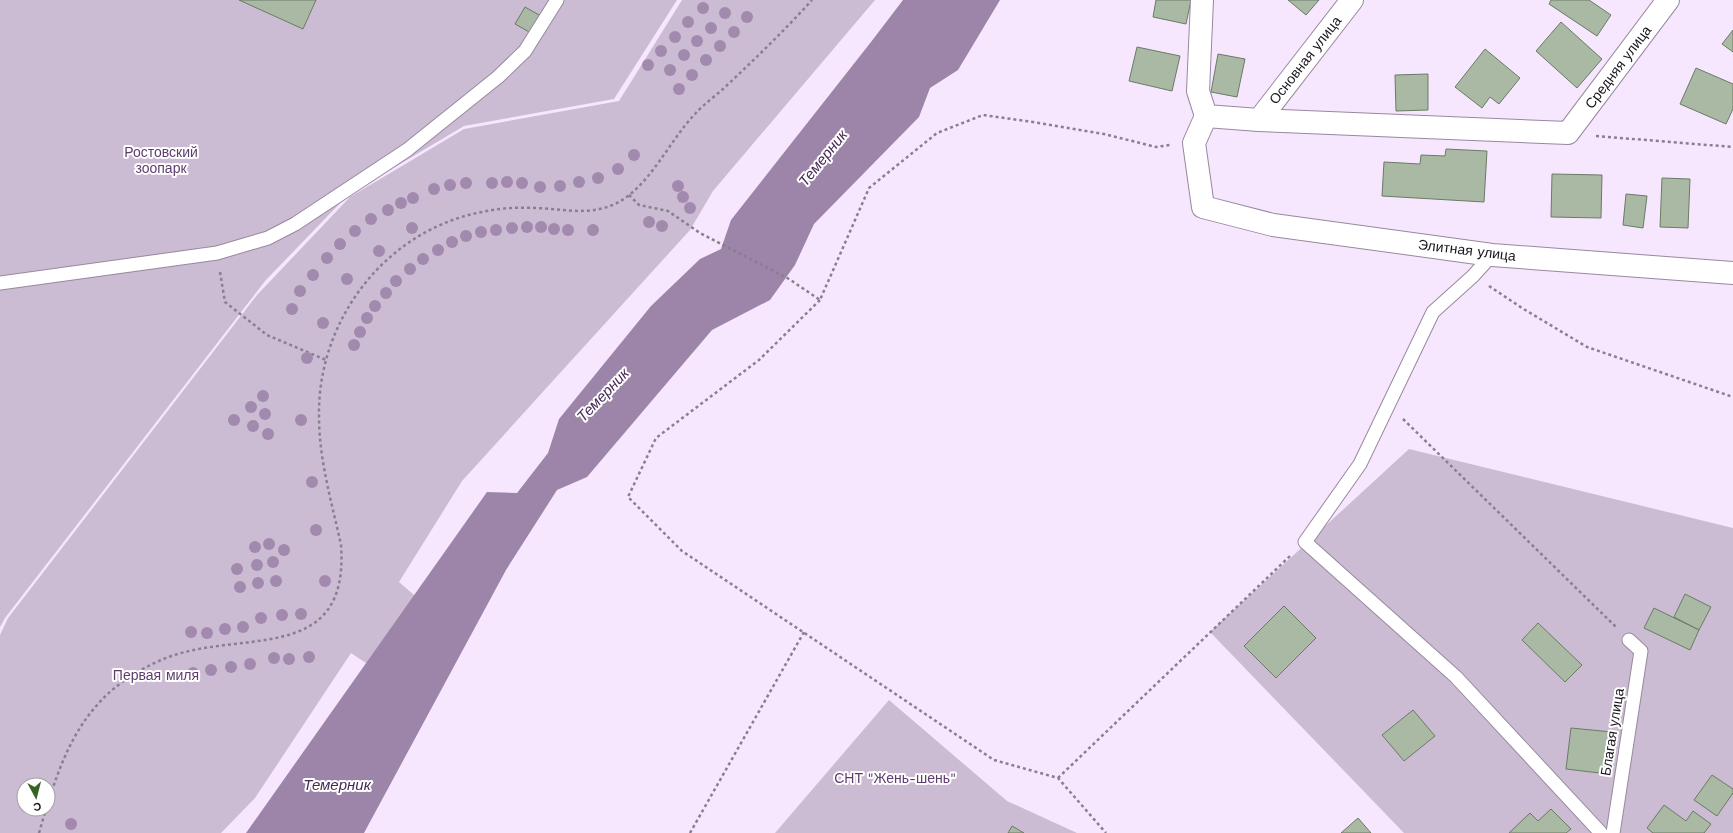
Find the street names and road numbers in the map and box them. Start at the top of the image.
street label: Основная улица [1266,13,1344,107]
street label: Средняя улица [1582,22,1655,112]
street label: Элитная улица [1417,236,1517,264]
street label: Благая улица [1597,687,1627,777]

